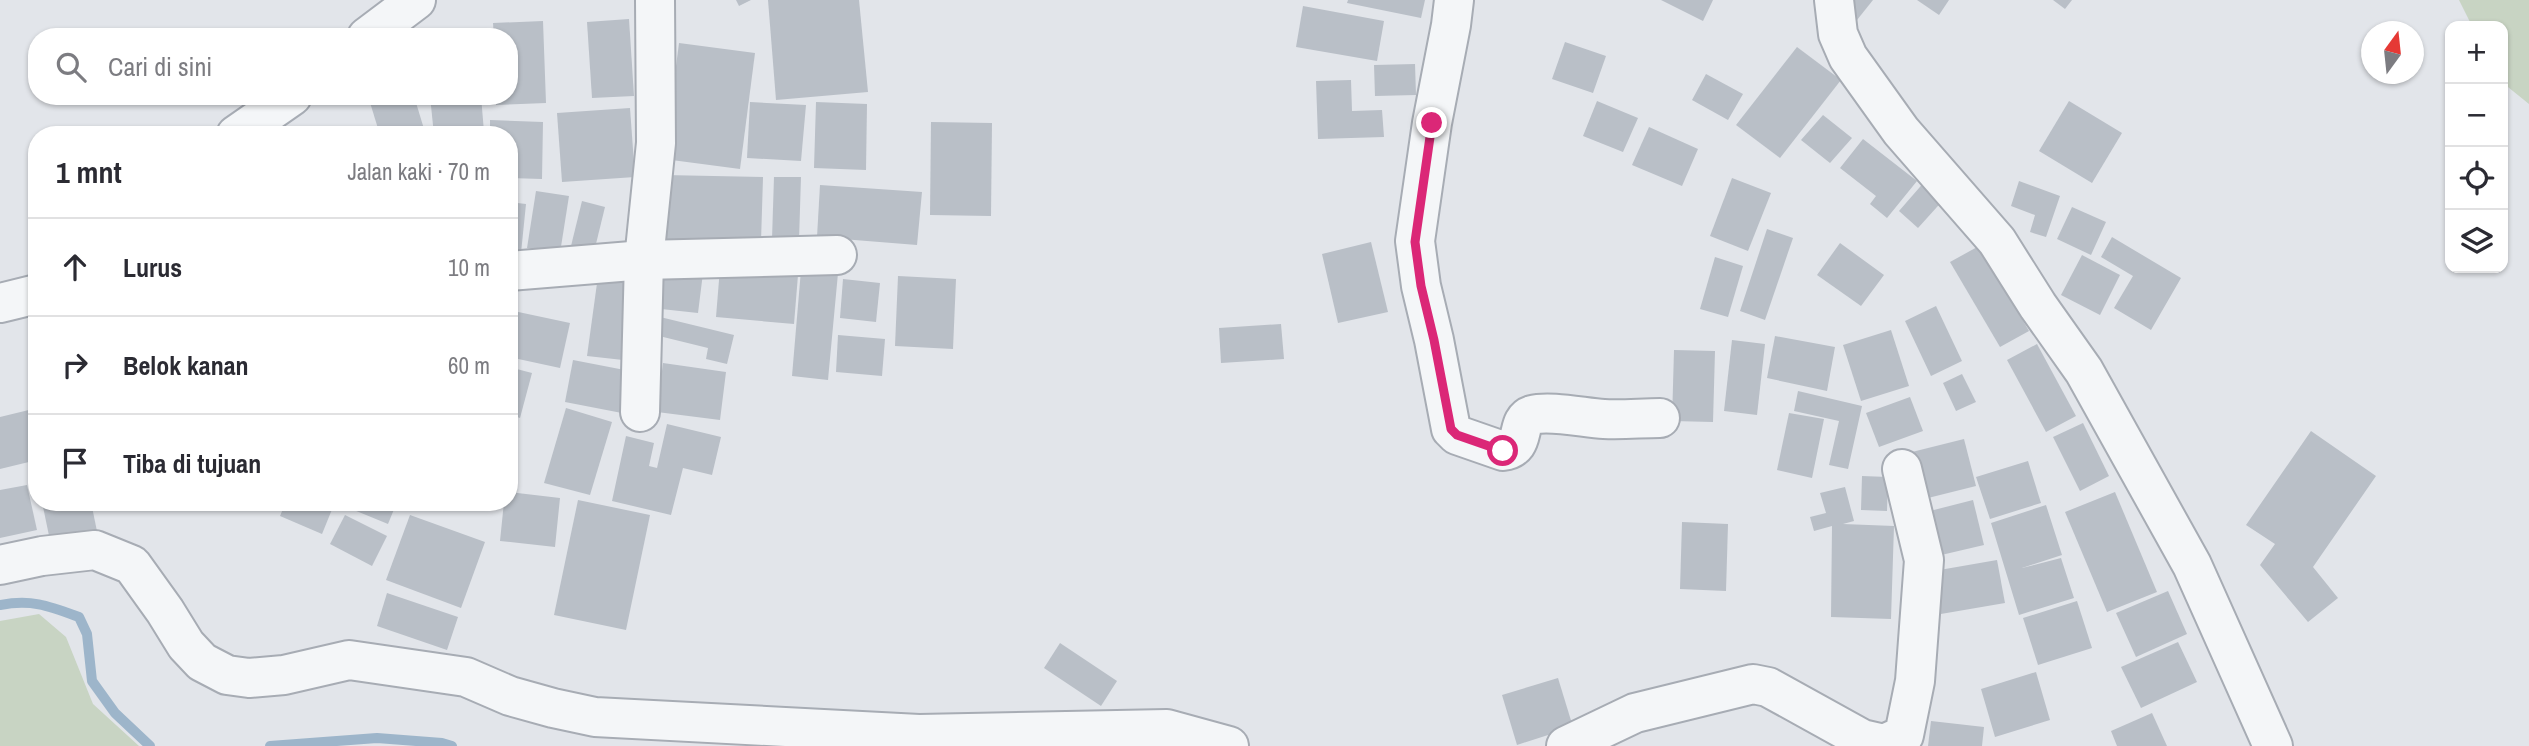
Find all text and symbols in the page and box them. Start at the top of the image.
north arrow [2361,21,2424,84]
map controls [2445,21,2508,273]
button: + [2445,21,2508,84]
search box [28,28,518,105]
icon: search [52,48,90,86]
text: Cari di sini [108,49,212,84]
button: − [2445,84,2508,147]
route end [1416,107,1447,138]
button: locate [2445,147,2508,210]
text: 1 mnt [56,152,122,192]
text: Jalan kaki · 70 m [347,156,490,187]
button: layers [2445,210,2508,273]
icon: ahead [56,248,94,286]
text: Lurus [123,250,182,285]
text: 10 m [448,252,490,283]
icon: right [56,346,94,384]
text: Belok kanan [123,348,249,383]
text: 60 m [448,350,490,381]
route start [1487,435,1518,466]
icon: arrive [56,444,94,482]
text: Tiba di tujuan [123,446,261,481]

